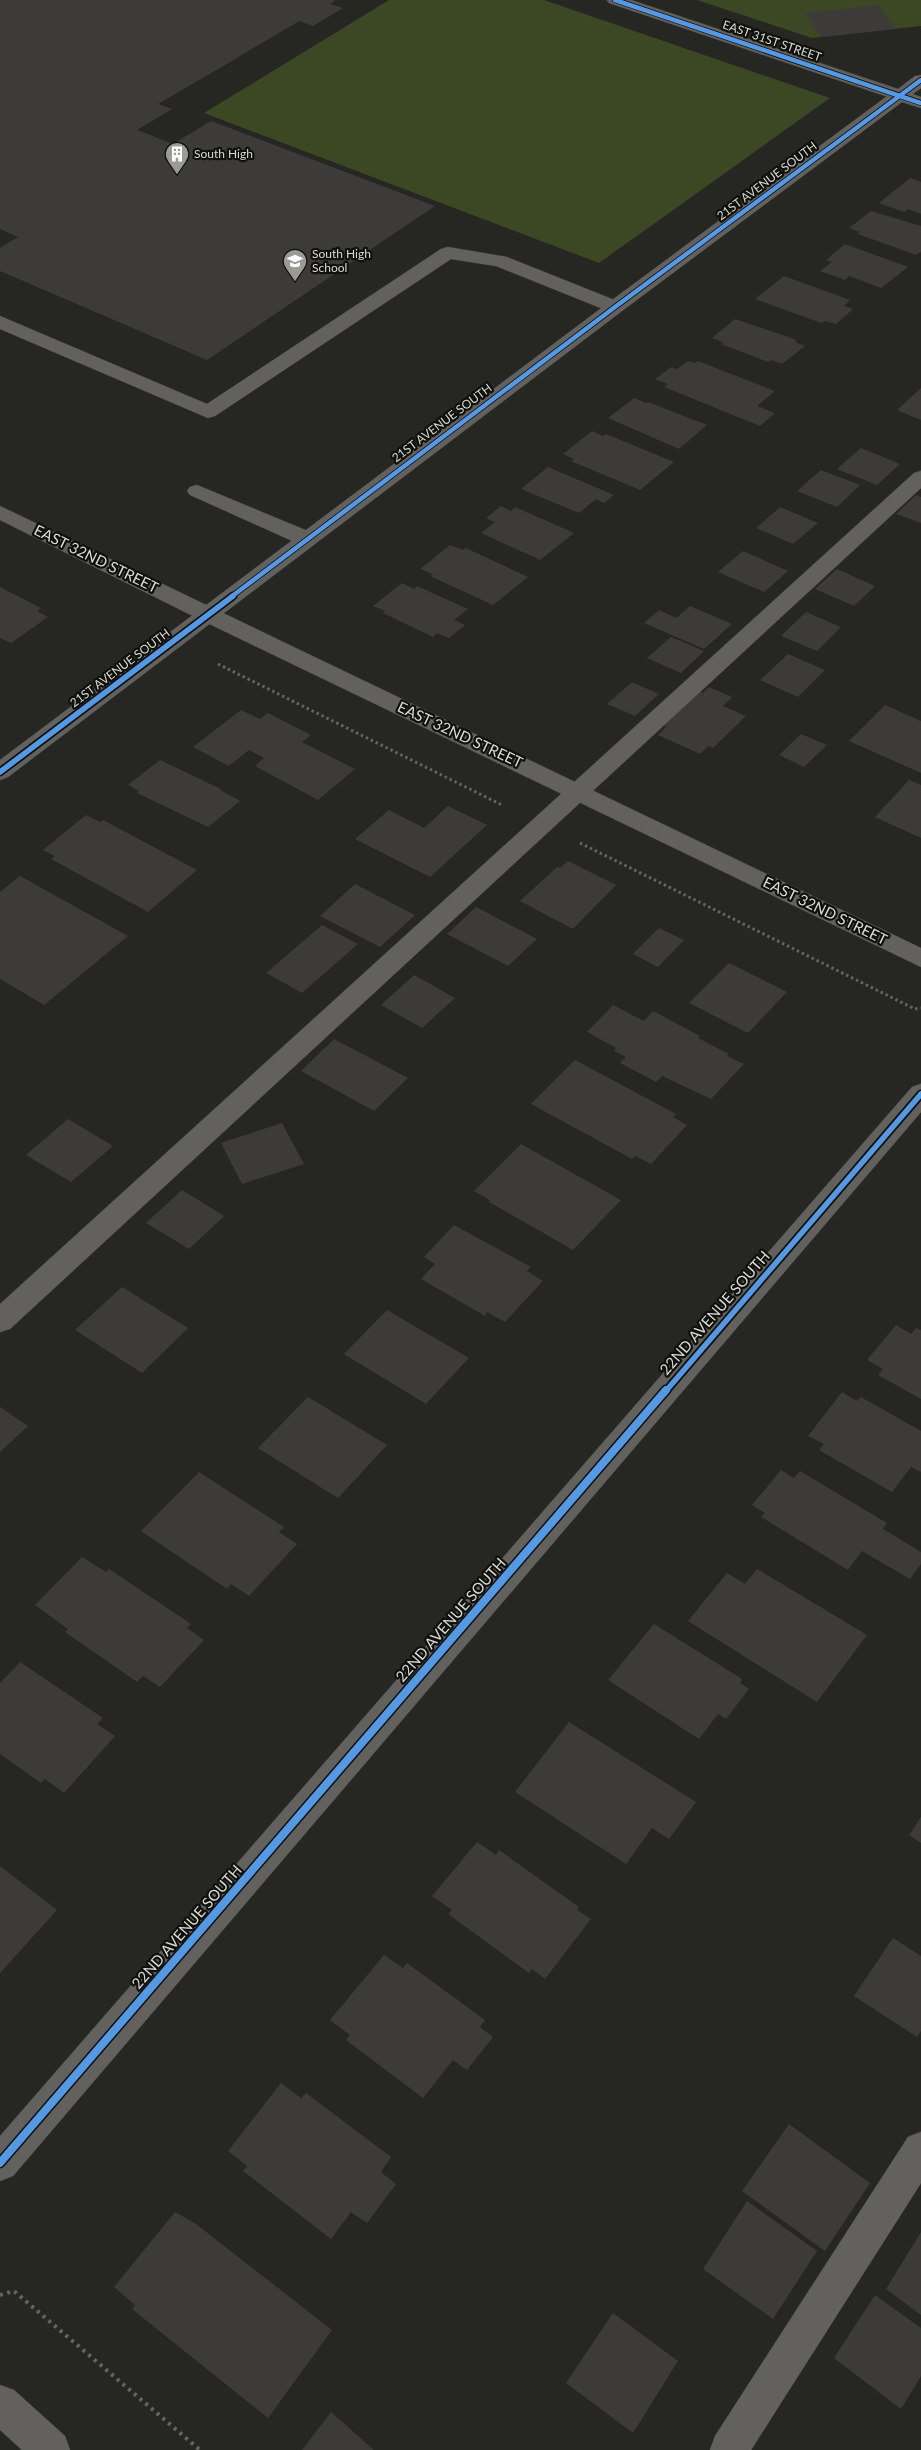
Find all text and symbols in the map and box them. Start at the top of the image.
street label: EAST 31ST STREET [721,17,824,64]
street label: 21ST AVENUE SOUTH [714,138,820,223]
building icon: South High [164,141,190,175]
place label: South High [194,146,253,161]
place label: South High School [312,246,371,275]
school or university icon: South High School [282,248,308,282]
street label: 21ST AVENUE SOUTH [389,380,495,465]
street label: EAST 32ND STREET [31,520,162,596]
street label: 21ST AVENUE SOUTH [67,625,173,710]
street label: EAST 32ND STREET [395,697,526,771]
street label: EAST 32ND STREET [760,872,891,948]
street label: 22ND AVENUE SOUTH [656,1247,773,1378]
street label: 22ND AVENUE SOUTH [392,1554,509,1685]
street label: 22ND AVENUE SOUTH [128,1861,245,1992]

